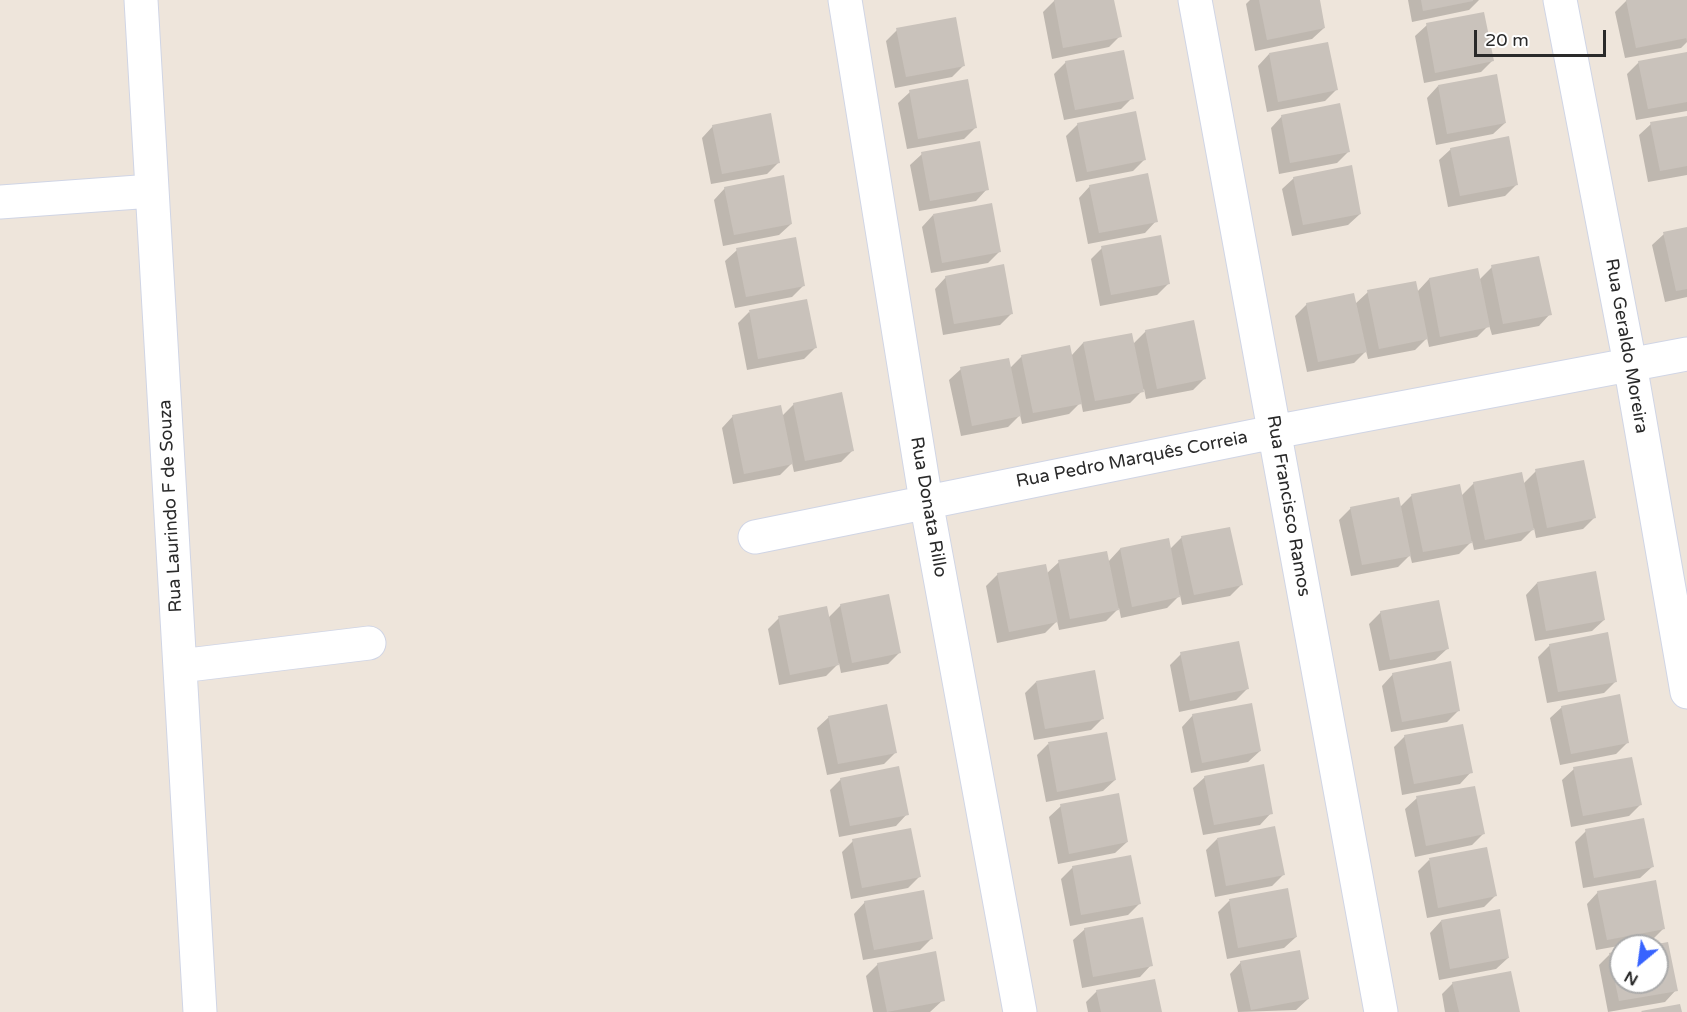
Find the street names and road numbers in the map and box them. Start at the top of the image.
street label: Rua Geraldo Moreira [1600,257,1652,435]
street label: Rua Laurindo F de Souza [155,399,187,613]
street label: Rua Francisco Ramos [1261,414,1315,598]
street label: Rua Pedro Marquês Correia [1014,427,1250,493]
street label: Rua Donata Rillo [905,435,951,579]

